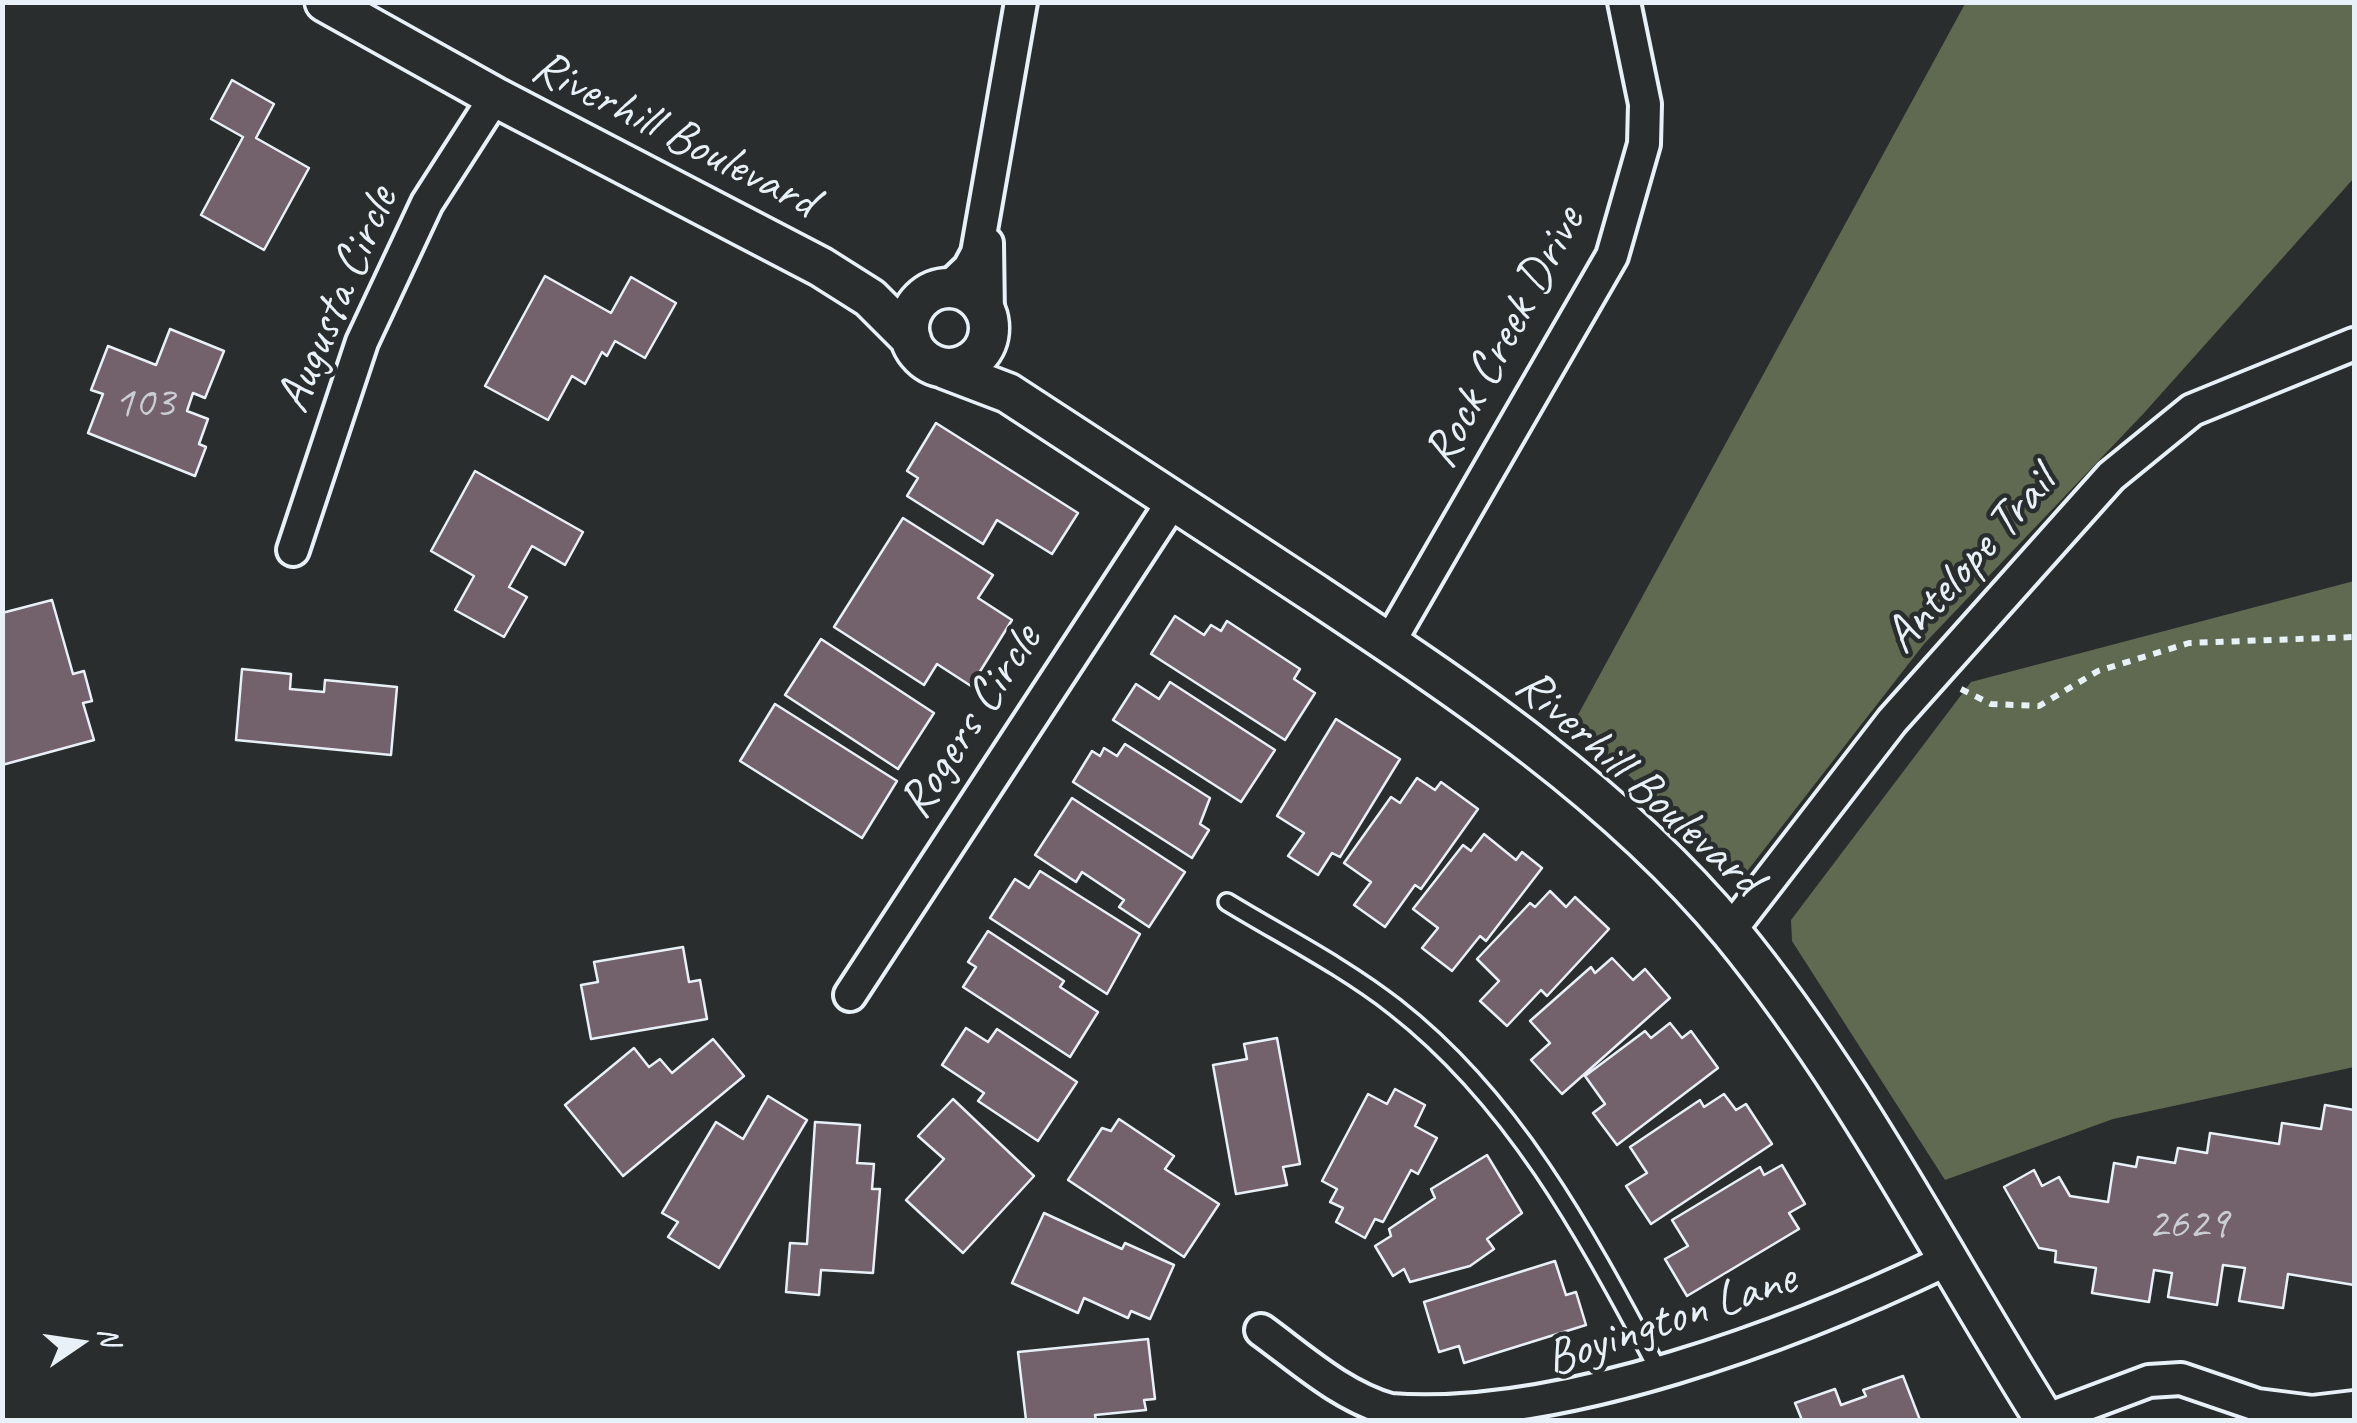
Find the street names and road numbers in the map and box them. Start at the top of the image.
street label: Riverhill Boulevard [522,38,826,232]
street label: Augusta Circle [264,178,412,422]
street label: Rock Creek Drive [1411,197,1599,479]
street label: Antelope Trail [1872,456,2070,666]
street label: Rogers Circle [886,614,1056,830]
street label: Riverhill Boulevard [1502,657,1774,909]
street label: Boyington Lane [1538,1249,1804,1391]

